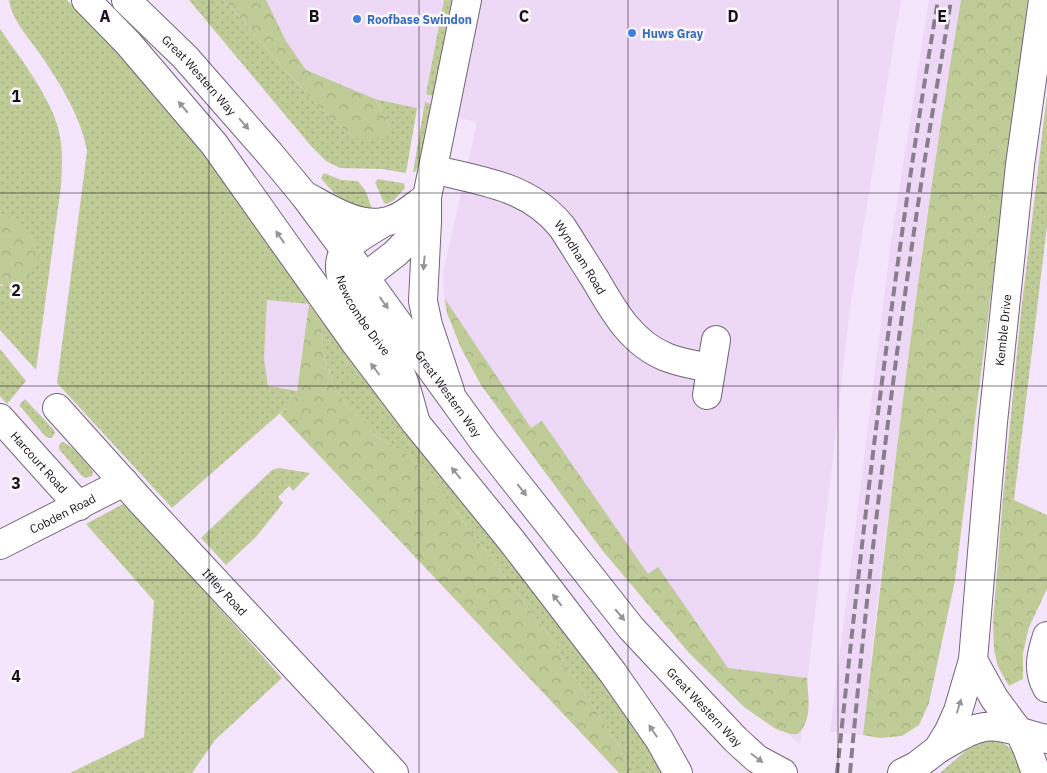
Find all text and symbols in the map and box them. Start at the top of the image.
text: A [100,6,111,26]
text: B [309,6,320,26]
text: C [519,6,529,26]
text: D [727,6,739,26]
text: E [937,6,947,26]
place label: Roofbase Swindon [367,12,472,27]
marker: Roofbase Swindon [351,13,363,25]
place label: Huws Gray [642,26,704,41]
marker: Huws Gray [626,27,638,39]
street label: Great Western Way [159,32,240,118]
text: 1 [11,86,21,106]
one-way arrow [178,101,189,113]
one-way arrow [238,118,250,130]
street label: Wyndham Road [552,217,610,297]
one-way arrow [275,231,285,244]
one-way arrow [420,255,428,271]
street label: Newcombe Drive [334,273,394,358]
text: 2 [11,280,21,300]
street label: Kemble Drive [991,293,1014,367]
one-way arrow [379,296,389,310]
street label: Great Western Way [412,347,485,440]
one-way arrow [370,363,381,376]
street label: Harcourt Road [8,428,71,496]
one-way arrow [451,467,462,480]
text: 3 [11,473,21,493]
one-way arrow [517,483,528,496]
street label: Cobden Road [27,490,98,536]
street label: Iffley Road [199,565,251,618]
one-way arrow [552,594,563,607]
one-way arrow [615,609,626,622]
street label: Great Western Way [664,664,746,750]
text: 4 [11,666,21,686]
one-way arrow [956,698,964,713]
one-way arrow [649,724,658,738]
one-way arrow [750,752,763,763]

